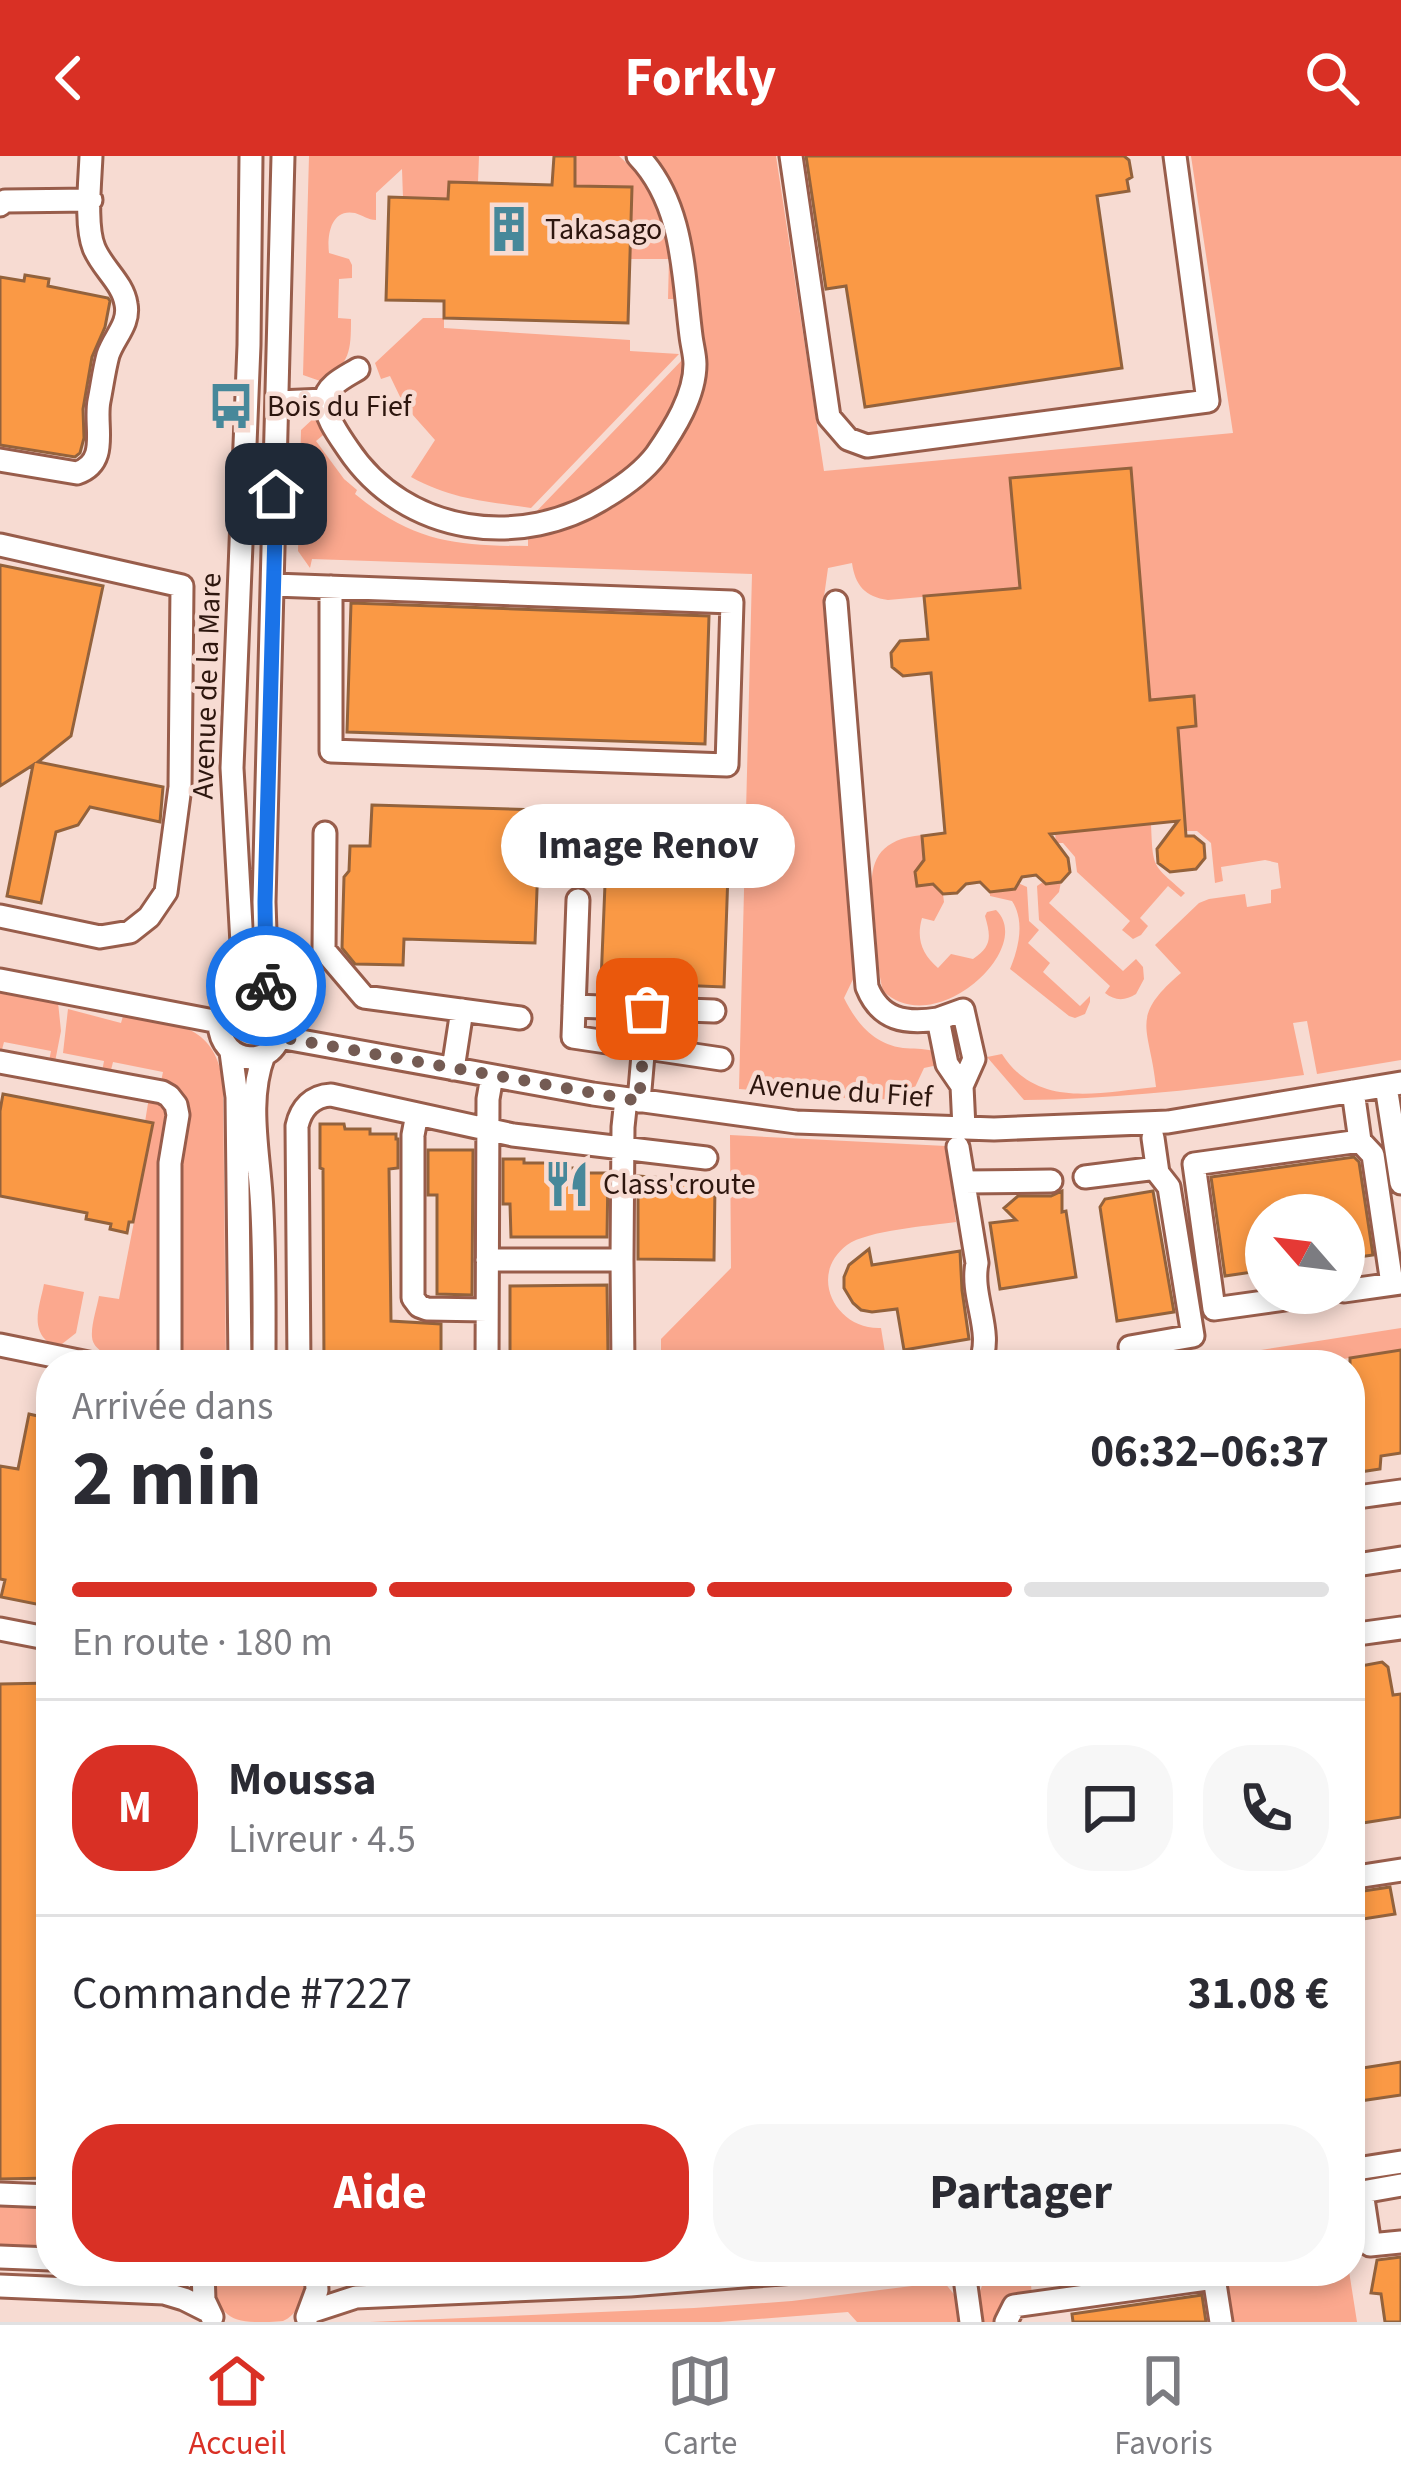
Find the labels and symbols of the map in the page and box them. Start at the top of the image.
building icon: Takasago [484,204,534,254]
place label: Takasago [545,208,662,251]
bus stop icon: Bois du Fief [206,381,256,431]
place label: Bois du Fief [267,385,413,428]
pin [225,443,327,545]
street label: Avenue de la Mare [182,572,232,800]
callout: Image Renov [500,805,794,889]
courier [206,926,326,1046]
pin [596,958,698,1060]
street label: Avenue du Fief [748,1063,935,1119]
restaurant icon: Class'croute [542,1159,592,1209]
place label: Class'croute [603,1163,756,1206]
north arrow [1245,1194,1365,1314]

